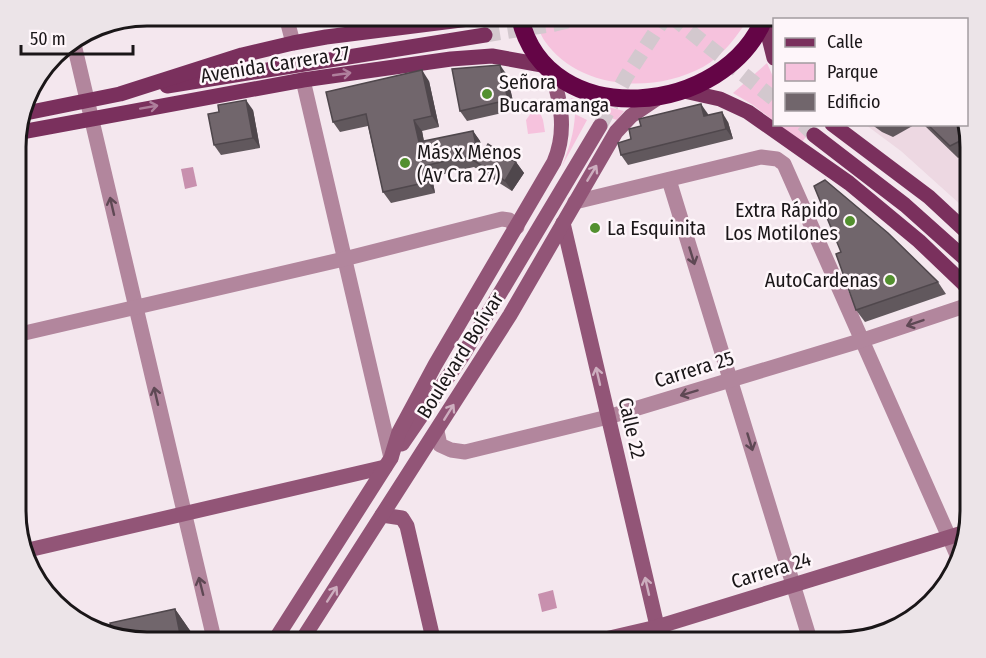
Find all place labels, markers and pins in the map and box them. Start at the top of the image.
place label: Señora Bucaramanga [499,70,609,117]
marker: Señora Bucaramanga [480,87,494,101]
place label: Más x Menos (Av Cra 27) [417,140,521,187]
marker: Más x Menos (Av Cra 27) [398,156,412,170]
place label: Extra Rápido Los Motilones [725,198,838,245]
marker: Extra Rápido Los Motilones [843,214,857,228]
place label: La Esquinita [607,216,706,240]
marker: La Esquinita [588,221,602,235]
place label: AutoCardenas [765,268,878,292]
marker: AutoCardenas [883,273,897,287]

